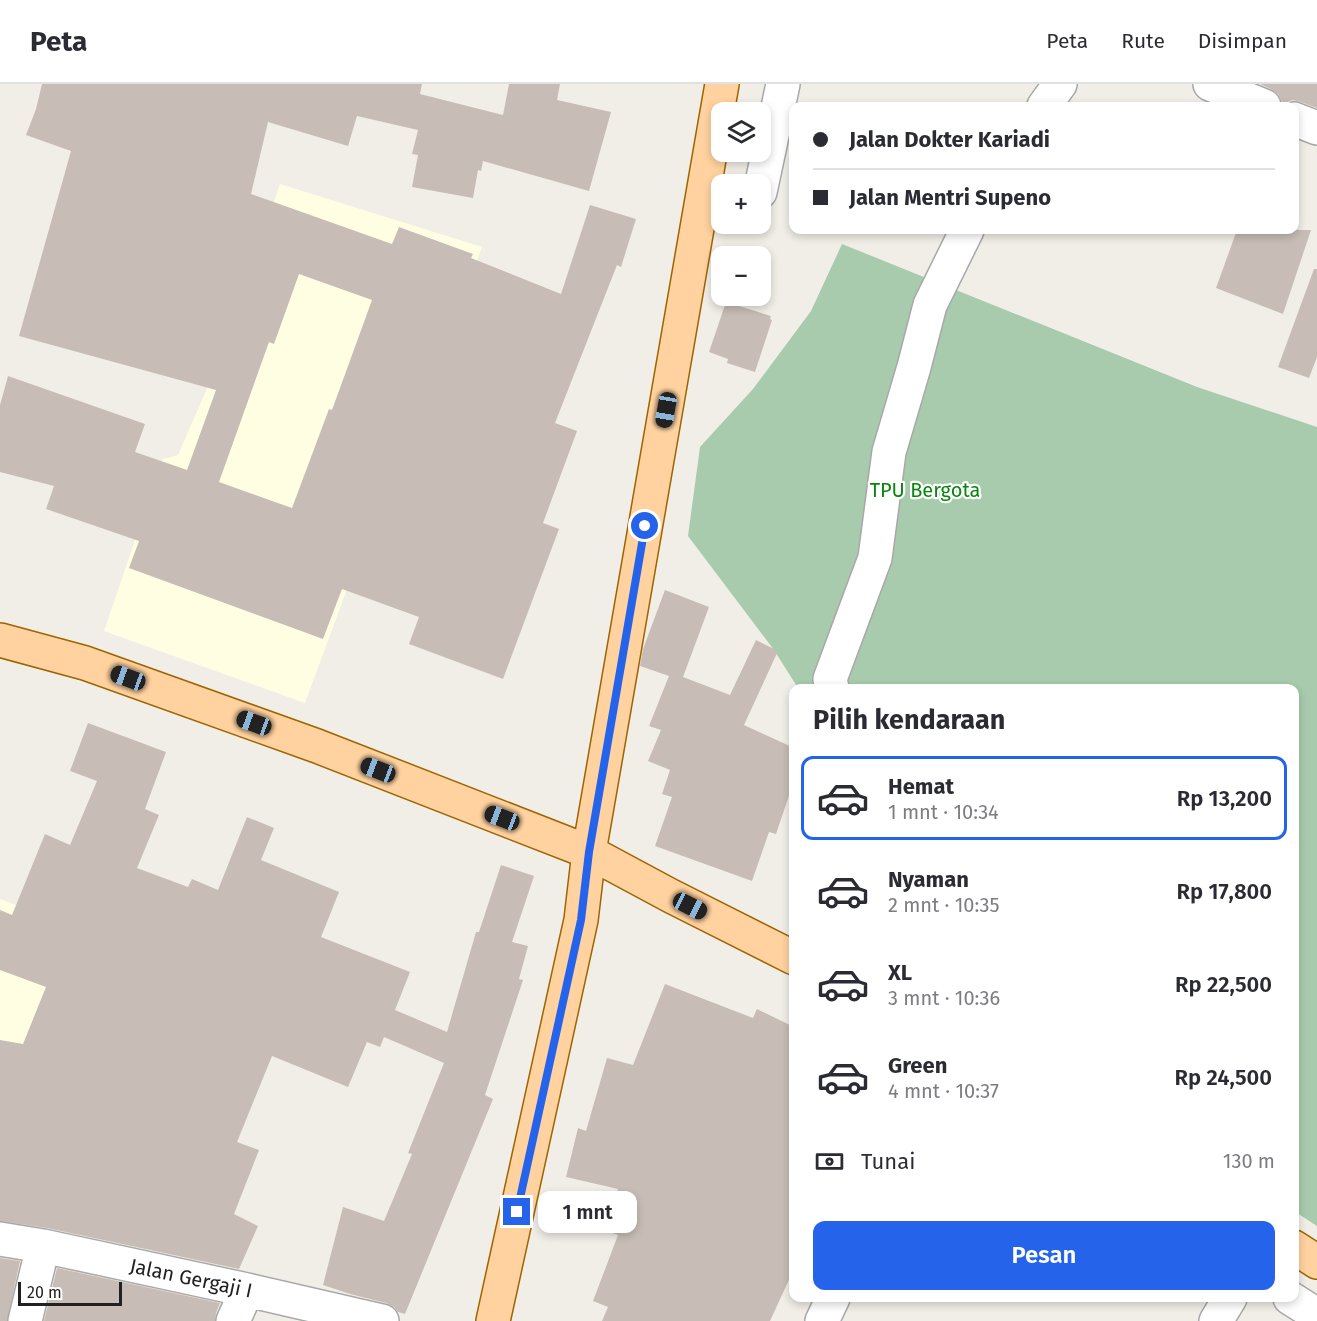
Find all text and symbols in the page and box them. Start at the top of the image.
text: Peta [30,25,87,58]
text: Peta [1046,28,1088,54]
text: Rute [1121,28,1165,54]
text: Disimpan [1198,28,1287,54]
map controls [711,102,771,306]
button: layers [711,102,771,162]
text: Jalan Dokter Kariadi [849,126,1050,153]
button: + [711,174,771,234]
text: Jalan Mentri Supeno [849,184,1051,211]
button: − [711,246,771,306]
car [654,391,678,429]
park label: TPU Bergota [870,478,980,502]
route start [631,512,658,539]
car [108,663,148,693]
text: Pilih kendaraan [813,704,1005,736]
car [234,708,274,738]
car [358,755,398,785]
icon: car [816,771,870,825]
text: Hemat [888,773,954,800]
text: Rp 13,200 [1177,785,1272,812]
text: 1 mnt · 10:34 [888,800,999,824]
car [482,803,522,833]
icon: car [816,864,870,918]
text: Nyaman [888,866,969,893]
text: Rp 17,800 [1176,878,1272,905]
car [670,890,710,922]
text: 2 mnt · 10:35 [888,893,999,917]
icon: car [816,957,870,1011]
text: XL [888,959,912,986]
text: Rp 22,500 [1175,971,1272,998]
text: 3 mnt · 10:36 [888,986,1000,1010]
icon: car [816,1050,870,1104]
text: Green [888,1052,947,1079]
text: Rp 24,500 [1175,1064,1272,1091]
text: 4 mnt · 10:37 [888,1079,999,1103]
icon: cash [813,1145,846,1178]
text: Tunai [861,1148,915,1175]
text: 130 m [1223,1149,1275,1173]
callout: 1 mnt [538,1191,637,1233]
route end [503,1198,530,1225]
text: 1 mnt [562,1200,613,1224]
button: Pesan [813,1221,1275,1290]
street label: Jalan Gergaji I [128,1253,254,1303]
scale bar [18,1279,122,1306]
text: 20 m [27,1283,62,1302]

